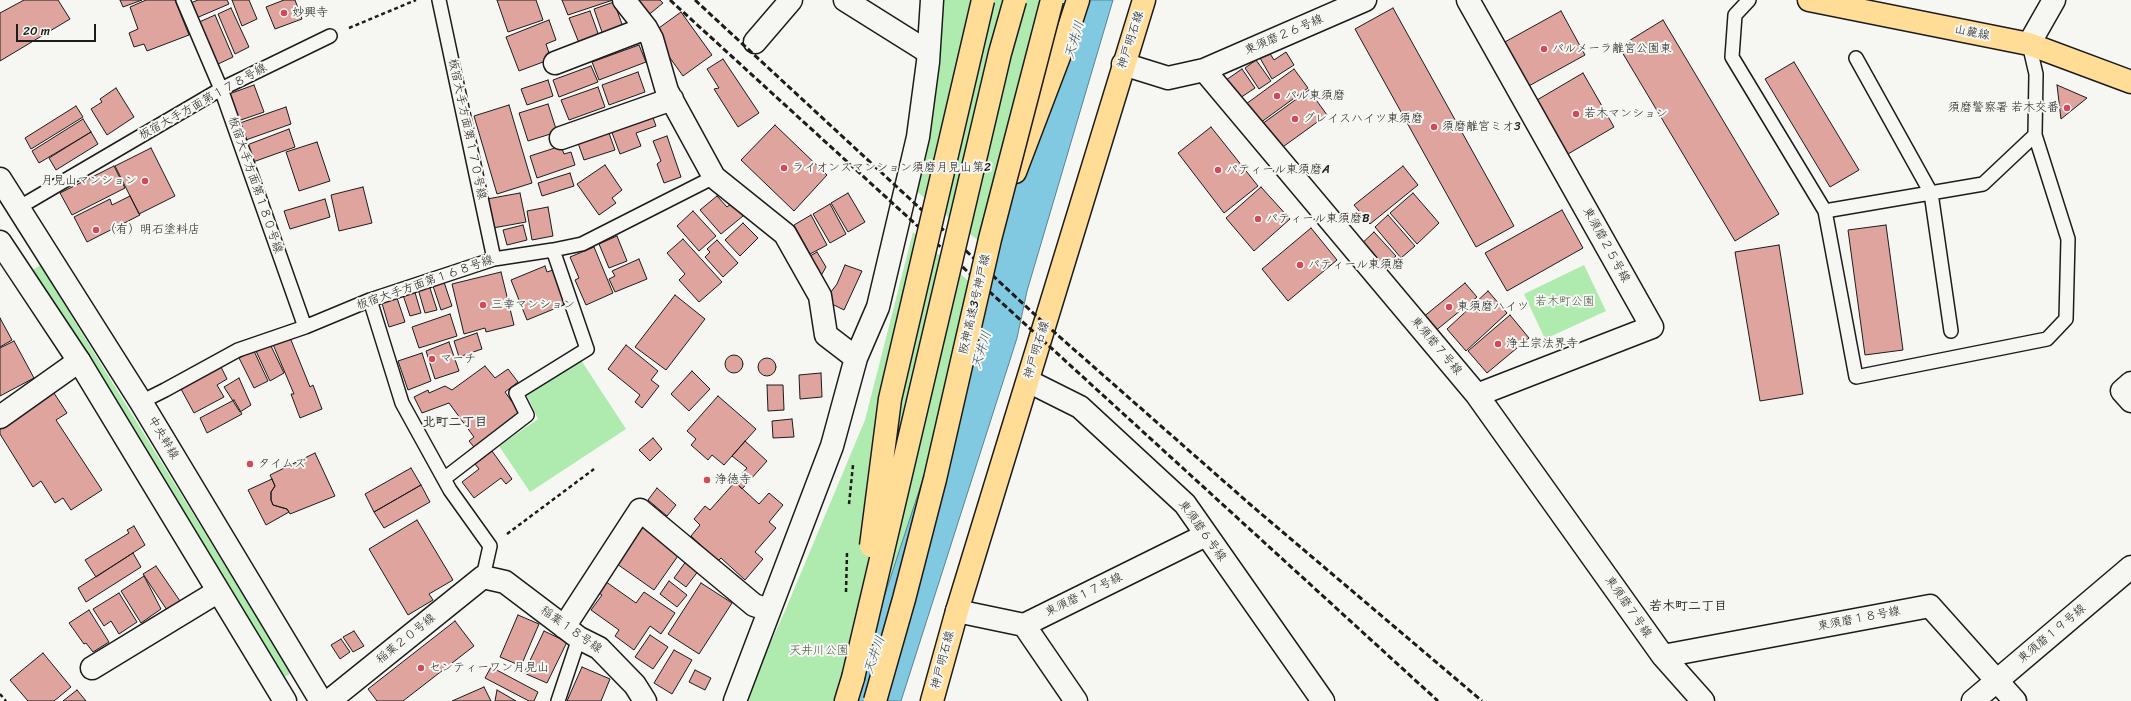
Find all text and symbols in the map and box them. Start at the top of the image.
place label: 妙興寺 [292,6,328,20]
marker: 妙興寺 [279,8,289,18]
street label: 神戸明石線 [1115,9,1147,71]
street label: 東須磨２６号線 [1243,12,1325,58]
scale bar [18,16,98,42]
water label: 天井川 [1062,19,1088,61]
text: 20 m [23,20,50,42]
street label: 山麓線 [1953,22,1991,44]
place label: パルメーラ離宮公園東 [1552,42,1672,56]
marker: パルメーラ離宮公園東 [1539,44,1549,54]
street label: 板宿大手方面第１７０号線 [445,57,489,201]
street label: 板宿大手方面第１７８号線 [137,61,269,143]
place label: パル東須磨 [1285,89,1345,103]
marker: パル東須磨 [1272,91,1282,101]
place label: 須磨警察署 若木交番 [1948,101,2059,115]
marker: 須磨警察署 若木交番 [2062,103,2072,113]
place label: 若木マンション [1584,107,1668,121]
marker: 若木マンション [1571,109,1581,119]
place label: グレイスハイツ東須磨 [1303,112,1423,126]
marker: グレイスハイツ東須磨 [1290,114,1300,124]
street label: 板宿大手方面第１８０号線 [225,115,285,255]
place label: 須磨離宮ミオ3 [1442,120,1521,134]
marker: 須磨離宮ミオ3 [1429,122,1439,132]
place label: ライオンズマンション須磨月見山第2 [792,161,991,175]
marker: ライオンズマンション須磨月見山第2 [779,163,789,173]
place label: パティール東須磨A [1226,163,1330,177]
marker: パティール東須磨A [1213,165,1223,175]
place label: 月見山マンション [41,174,137,188]
marker: 月見山マンション [140,176,150,186]
street label: 東須磨２５号線 [1579,205,1633,285]
place label: パティール東須磨B [1266,212,1370,226]
marker: パティール東須磨B [1253,214,1263,224]
place label: （有）明石塗料店 [104,223,200,237]
marker: （有）明石塗料店 [91,225,101,235]
street label: 阪神高速3号神戸線 [956,252,994,356]
street label: 板宿大手方面第１６８号線 [355,253,495,313]
place label: パティール東須磨 [1308,258,1404,272]
marker: パティール東須磨 [1295,260,1305,270]
park label: 若木町公園 [1535,295,1595,309]
place label: 三幸マンション [491,298,575,312]
marker: 三幸マンション [478,300,488,310]
place label: 東須磨ハイツ [1457,300,1529,314]
marker: 東須磨ハイツ [1444,302,1454,312]
street label: 東須磨７号線 [1407,314,1465,378]
street label: 神戸明石線 [1021,319,1053,381]
water label: 天井川 [969,329,995,371]
place label: 浄土宗法界寺 [1506,337,1578,351]
marker: 浄土宗法界寺 [1493,339,1503,349]
place label: マーチ [440,352,476,366]
marker: マーチ [427,354,437,364]
street label: 中央幹線 [144,414,182,462]
district label: 北町二丁目 [423,415,487,431]
place label: タイムズ [258,457,306,471]
marker: タイムズ [245,459,255,469]
place label: 浄徳寺 [715,473,751,487]
marker: 浄徳寺 [702,475,712,485]
street label: 東須磨６号線 [1175,498,1229,564]
street label: 東須磨１７号線 [1043,570,1125,620]
street label: 東須磨７号線 [1601,573,1655,641]
district label: 若木町二丁目 [1649,599,1727,615]
street label: 東須磨１９号線 [2015,601,2089,667]
street label: 稲葉１８号線 [537,603,605,657]
street label: 東須磨１８号線 [1816,604,1902,634]
street label: 稲葉２０号線 [373,611,439,667]
street label: 神戸明石線 [928,629,958,691]
water label: 天井川 [861,634,889,676]
park label: 天井川公園 [789,644,849,658]
place label: センティーワン月見山 [429,661,549,675]
marker: センティーワン月見山 [416,663,426,673]

